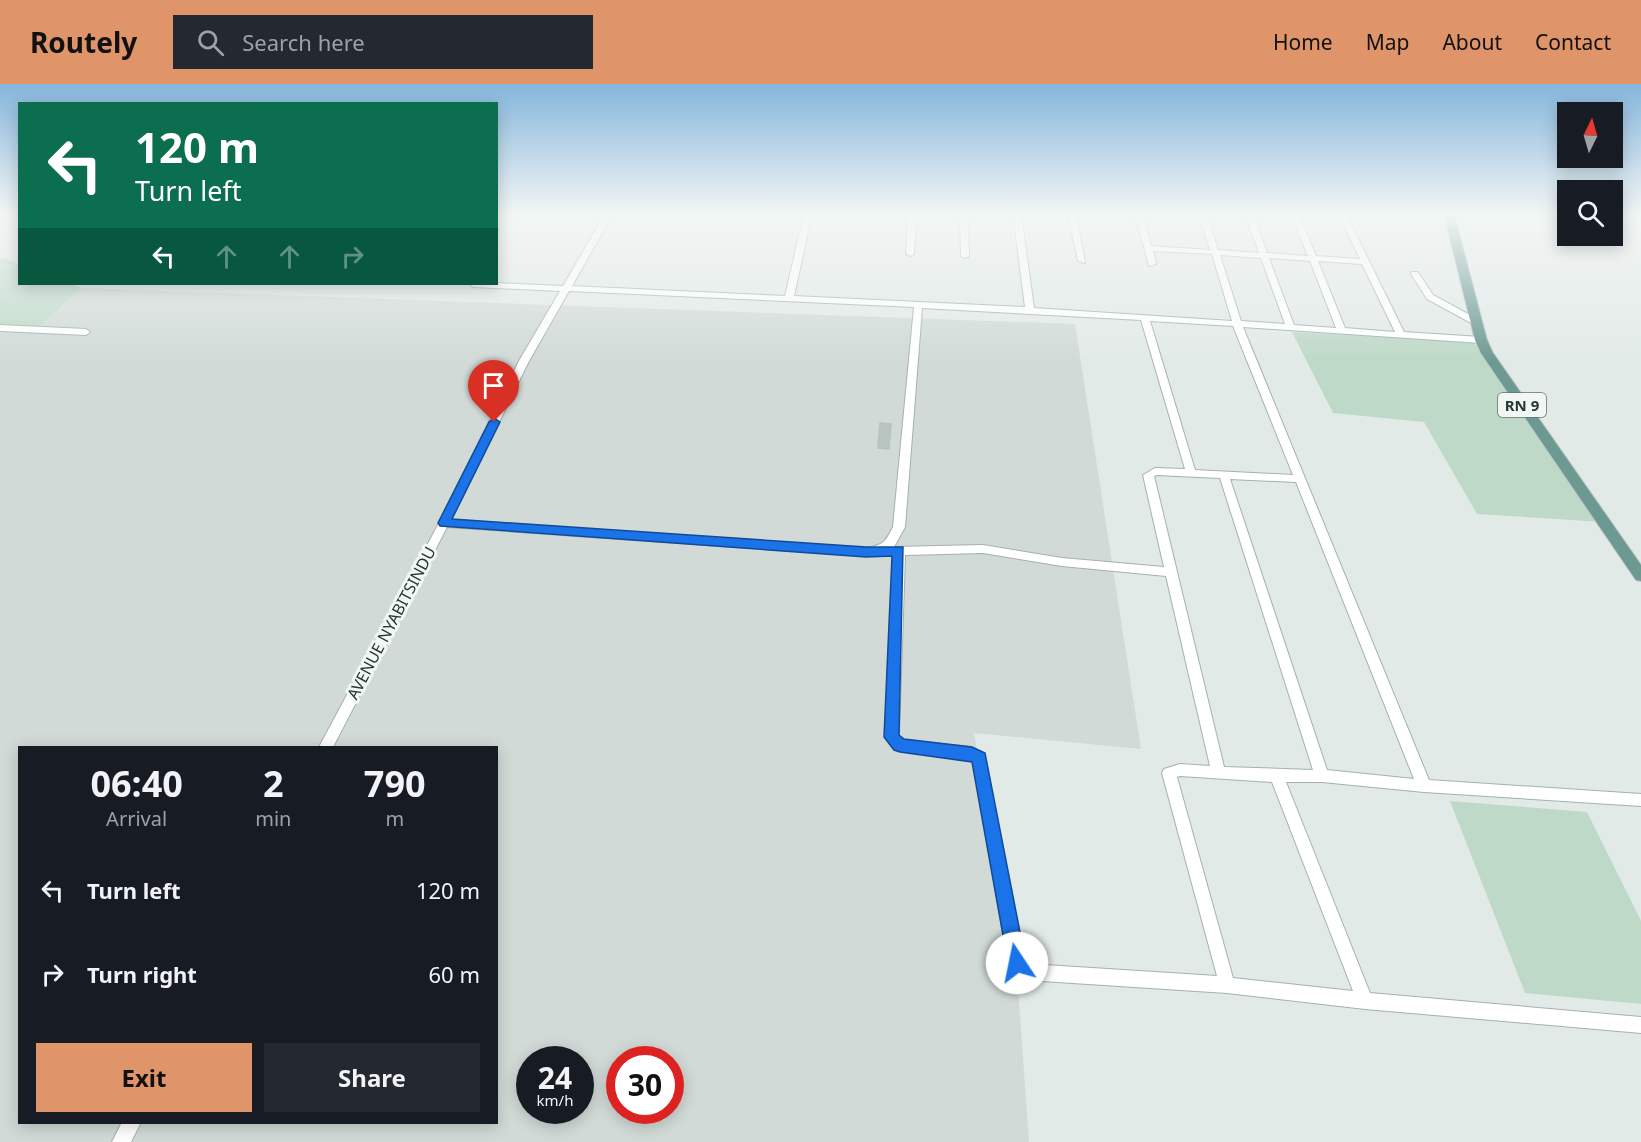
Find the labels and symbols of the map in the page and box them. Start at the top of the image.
north arrow [1557,102,1623,168]
pin [468,360,519,422]
road number: RN 9 [1498,393,1546,417]
street label: AVENUE NYABITSINDU [341,543,441,703]
position arrow [985,931,1049,995]
speed limit sign: 30 [606,1046,684,1124]

